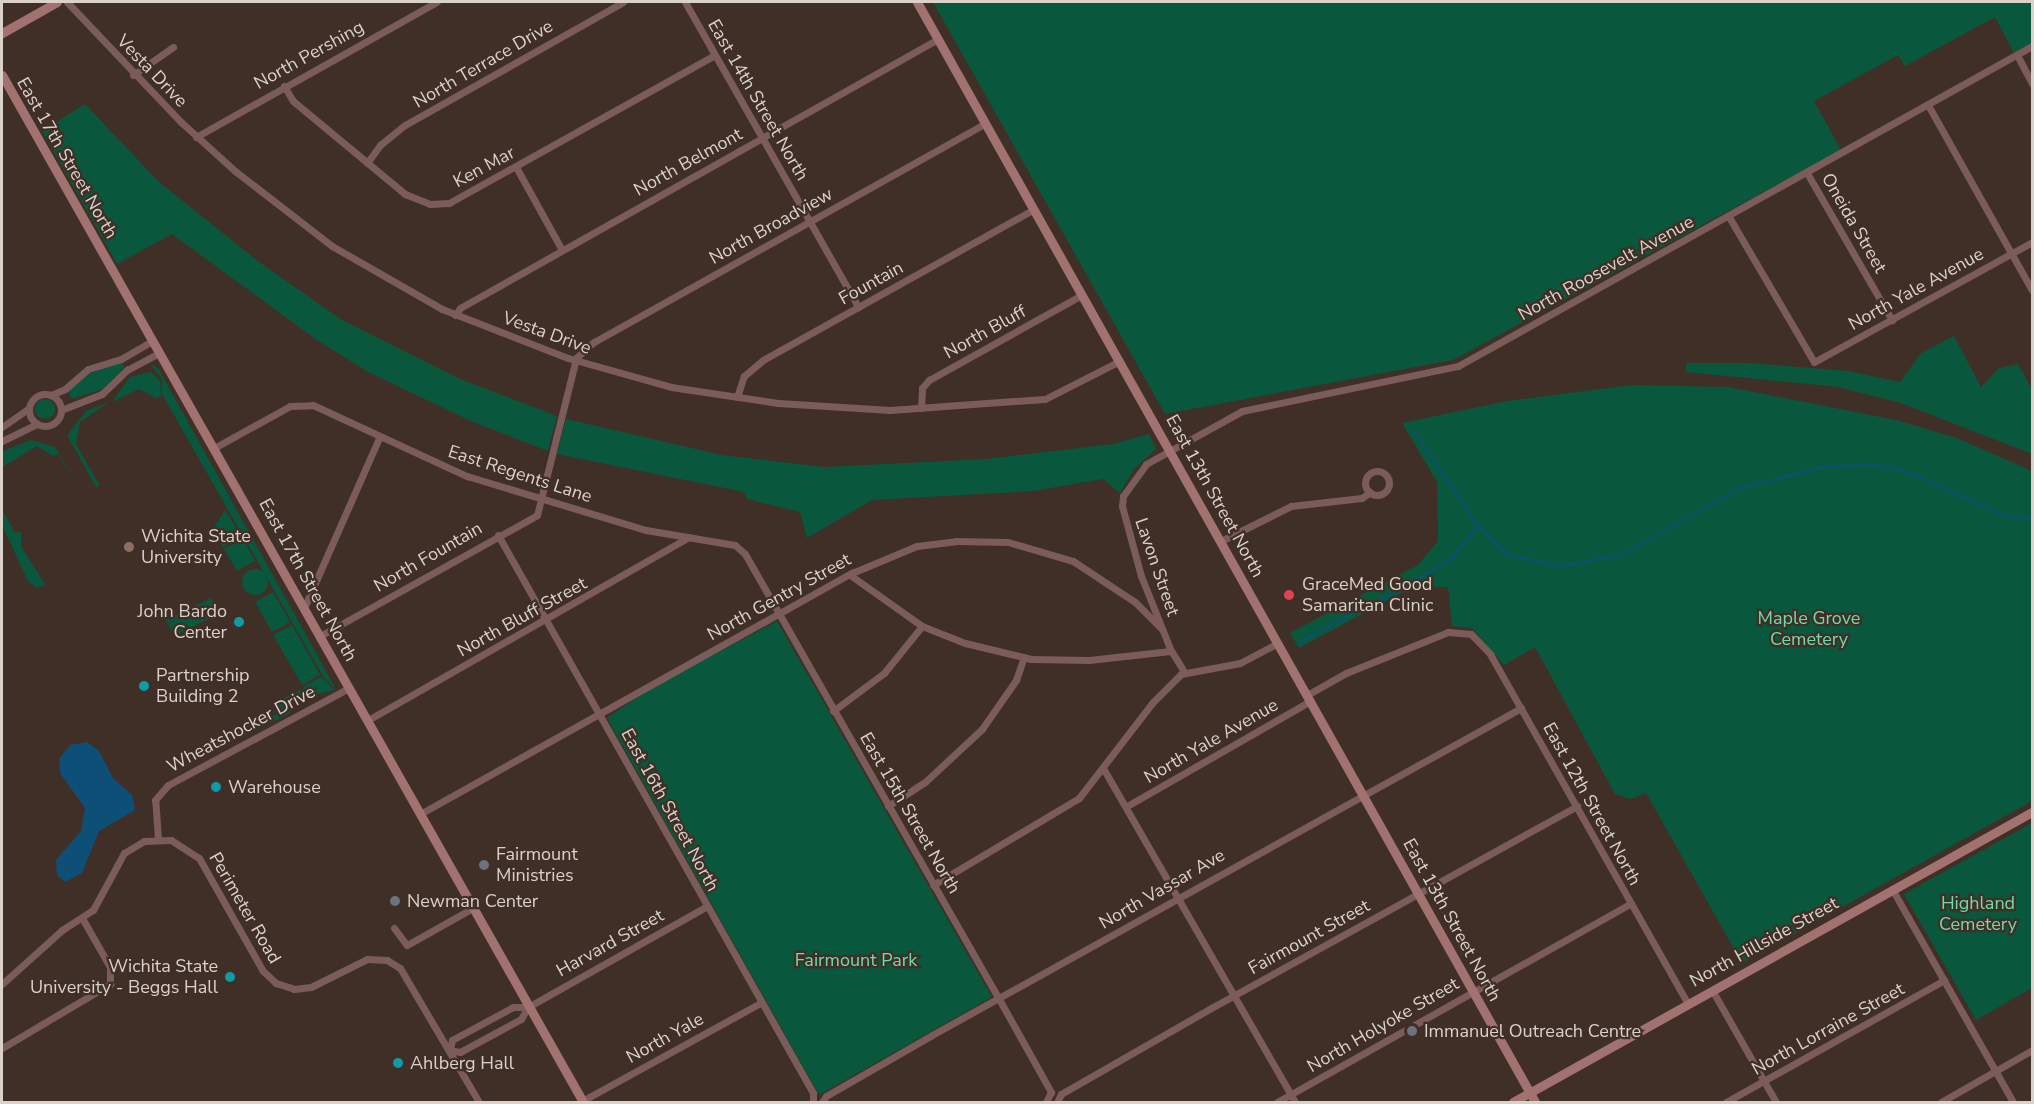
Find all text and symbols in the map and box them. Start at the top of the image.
street label: North Terrace Drive [409,15,557,113]
street label: North Pershing [250,16,368,94]
street label: East 14th Street North [703,16,813,184]
street label: Vesta Drive [112,30,192,112]
street label: East 17th Street North [12,74,122,242]
street label: North Belmont [630,123,746,201]
street label: Ken Mar [449,142,519,192]
street label: Oneida Street [1817,169,1891,277]
street label: North Broadview [705,183,837,269]
street label: North Roosevelt Avenue [1514,211,1698,325]
street label: North Yale Avenue [1845,243,1987,335]
street label: Fountain [835,257,907,309]
street label: North Bluff [940,301,1030,363]
street label: Vesta Drive [500,307,594,359]
street label: East 13th Street North [1161,411,1269,581]
street label: East Regents Lane [445,441,595,507]
street label: East 17th Street North [254,495,362,665]
street label: Lavon Street [1130,515,1184,619]
street label: North Fountain [370,517,486,597]
place label: Wichita State University [141,526,251,568]
marker: Wichita State University [122,540,136,554]
street label: North Gentry Street [704,549,854,645]
street label: North Bluff Street [454,573,590,661]
place label: GraceMed Good Samaritan Clinic [1302,574,1433,616]
marker: GraceMed Good Samaritan Clinic [1280,586,1298,604]
place label: John Bardo Center [138,601,227,644]
park label: Maple Grove Cemetery [1758,608,1860,650]
marker: John Bardo Center [232,615,246,629]
place label: Partnership Building 2 [156,665,249,708]
marker: Partnership Building 2 [137,679,151,693]
street label: Wheatshocker Drive [163,681,319,777]
street label: North Yale Avenue [1140,694,1282,788]
street label: East 12th Street North [1538,719,1646,889]
street label: East 16th Street North [616,725,724,895]
street label: East 15th Street North [855,729,965,897]
place label: Warehouse [228,776,321,798]
marker: Warehouse [209,780,223,794]
street label: East 13th Street North [1398,835,1506,1005]
place label: Fairmount Ministries [496,844,578,886]
street label: North Vassar Ave [1095,844,1229,934]
street label: Perimeter Road [204,849,286,967]
marker: Fairmount Ministries [477,858,491,872]
place label: Newman Center [407,890,538,912]
street label: North Hillside Street [1686,892,1842,992]
park label: Highland Cemetery [1939,893,2017,936]
marker: Newman Center [388,894,402,908]
street label: Fairmount Street [1245,895,1373,979]
street label: Harvard Street [553,905,667,981]
park label: Fairmount Park [795,949,917,971]
place label: Wichita State University - Beggs Hall [30,956,218,998]
marker: Wichita State University - Beggs Hall [223,970,237,984]
street label: North Holyoke Street [1303,973,1463,1077]
street label: North Lorraine Street [1748,978,1908,1080]
street label: North Yale [623,1008,707,1068]
place label: Immanuel Outreach Centre [1424,1020,1641,1042]
marker: Immanuel Outreach Centre [1405,1024,1419,1038]
place label: Ahlberg Hall [410,1052,514,1074]
marker: Ahlberg Hall [391,1056,405,1070]

